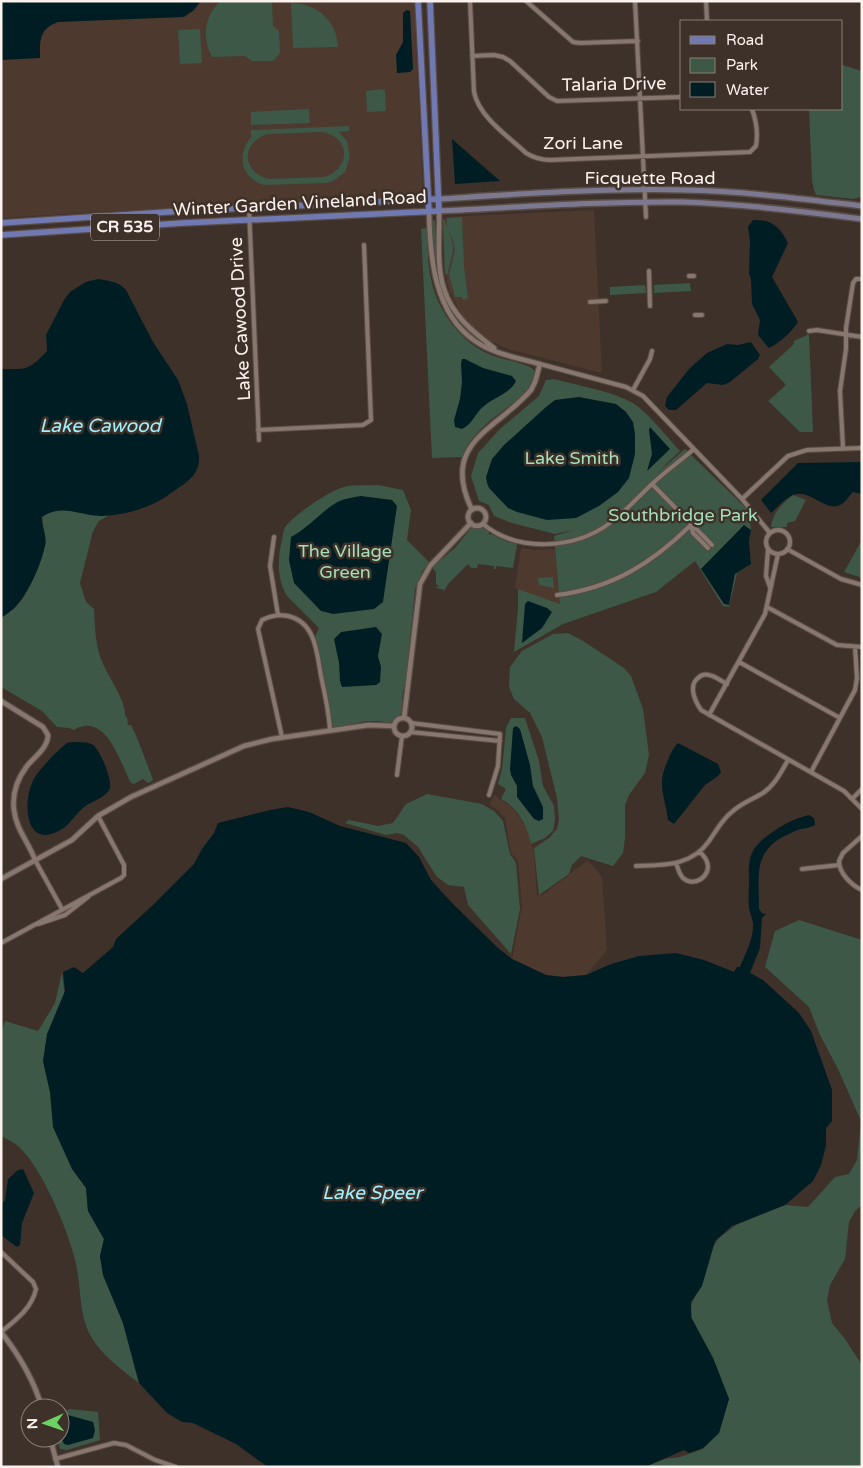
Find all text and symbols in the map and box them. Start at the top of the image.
legend [680,20,843,110]
text: Road [726,31,764,49]
text: Park [726,56,758,74]
street label: Talaria Drive [561,72,667,96]
text: Water [726,81,769,99]
street label: Zori Lane [543,132,623,154]
street label: Ficquette Road [585,167,716,189]
street label: Winter Garden Vineland Road [173,185,427,221]
road number: CR 535 [91,213,159,240]
street label: Lake Cawood Drive [225,237,255,401]
water label: Lake Cawood [39,415,163,437]
park label: Lake Smith [525,447,619,469]
park label: Southbridge Park [608,504,758,526]
park label: The Village Green [298,540,392,583]
water label: Lake Speer [322,1182,425,1204]
north arrow [20,1398,70,1448]
text: N [24,1418,41,1429]

